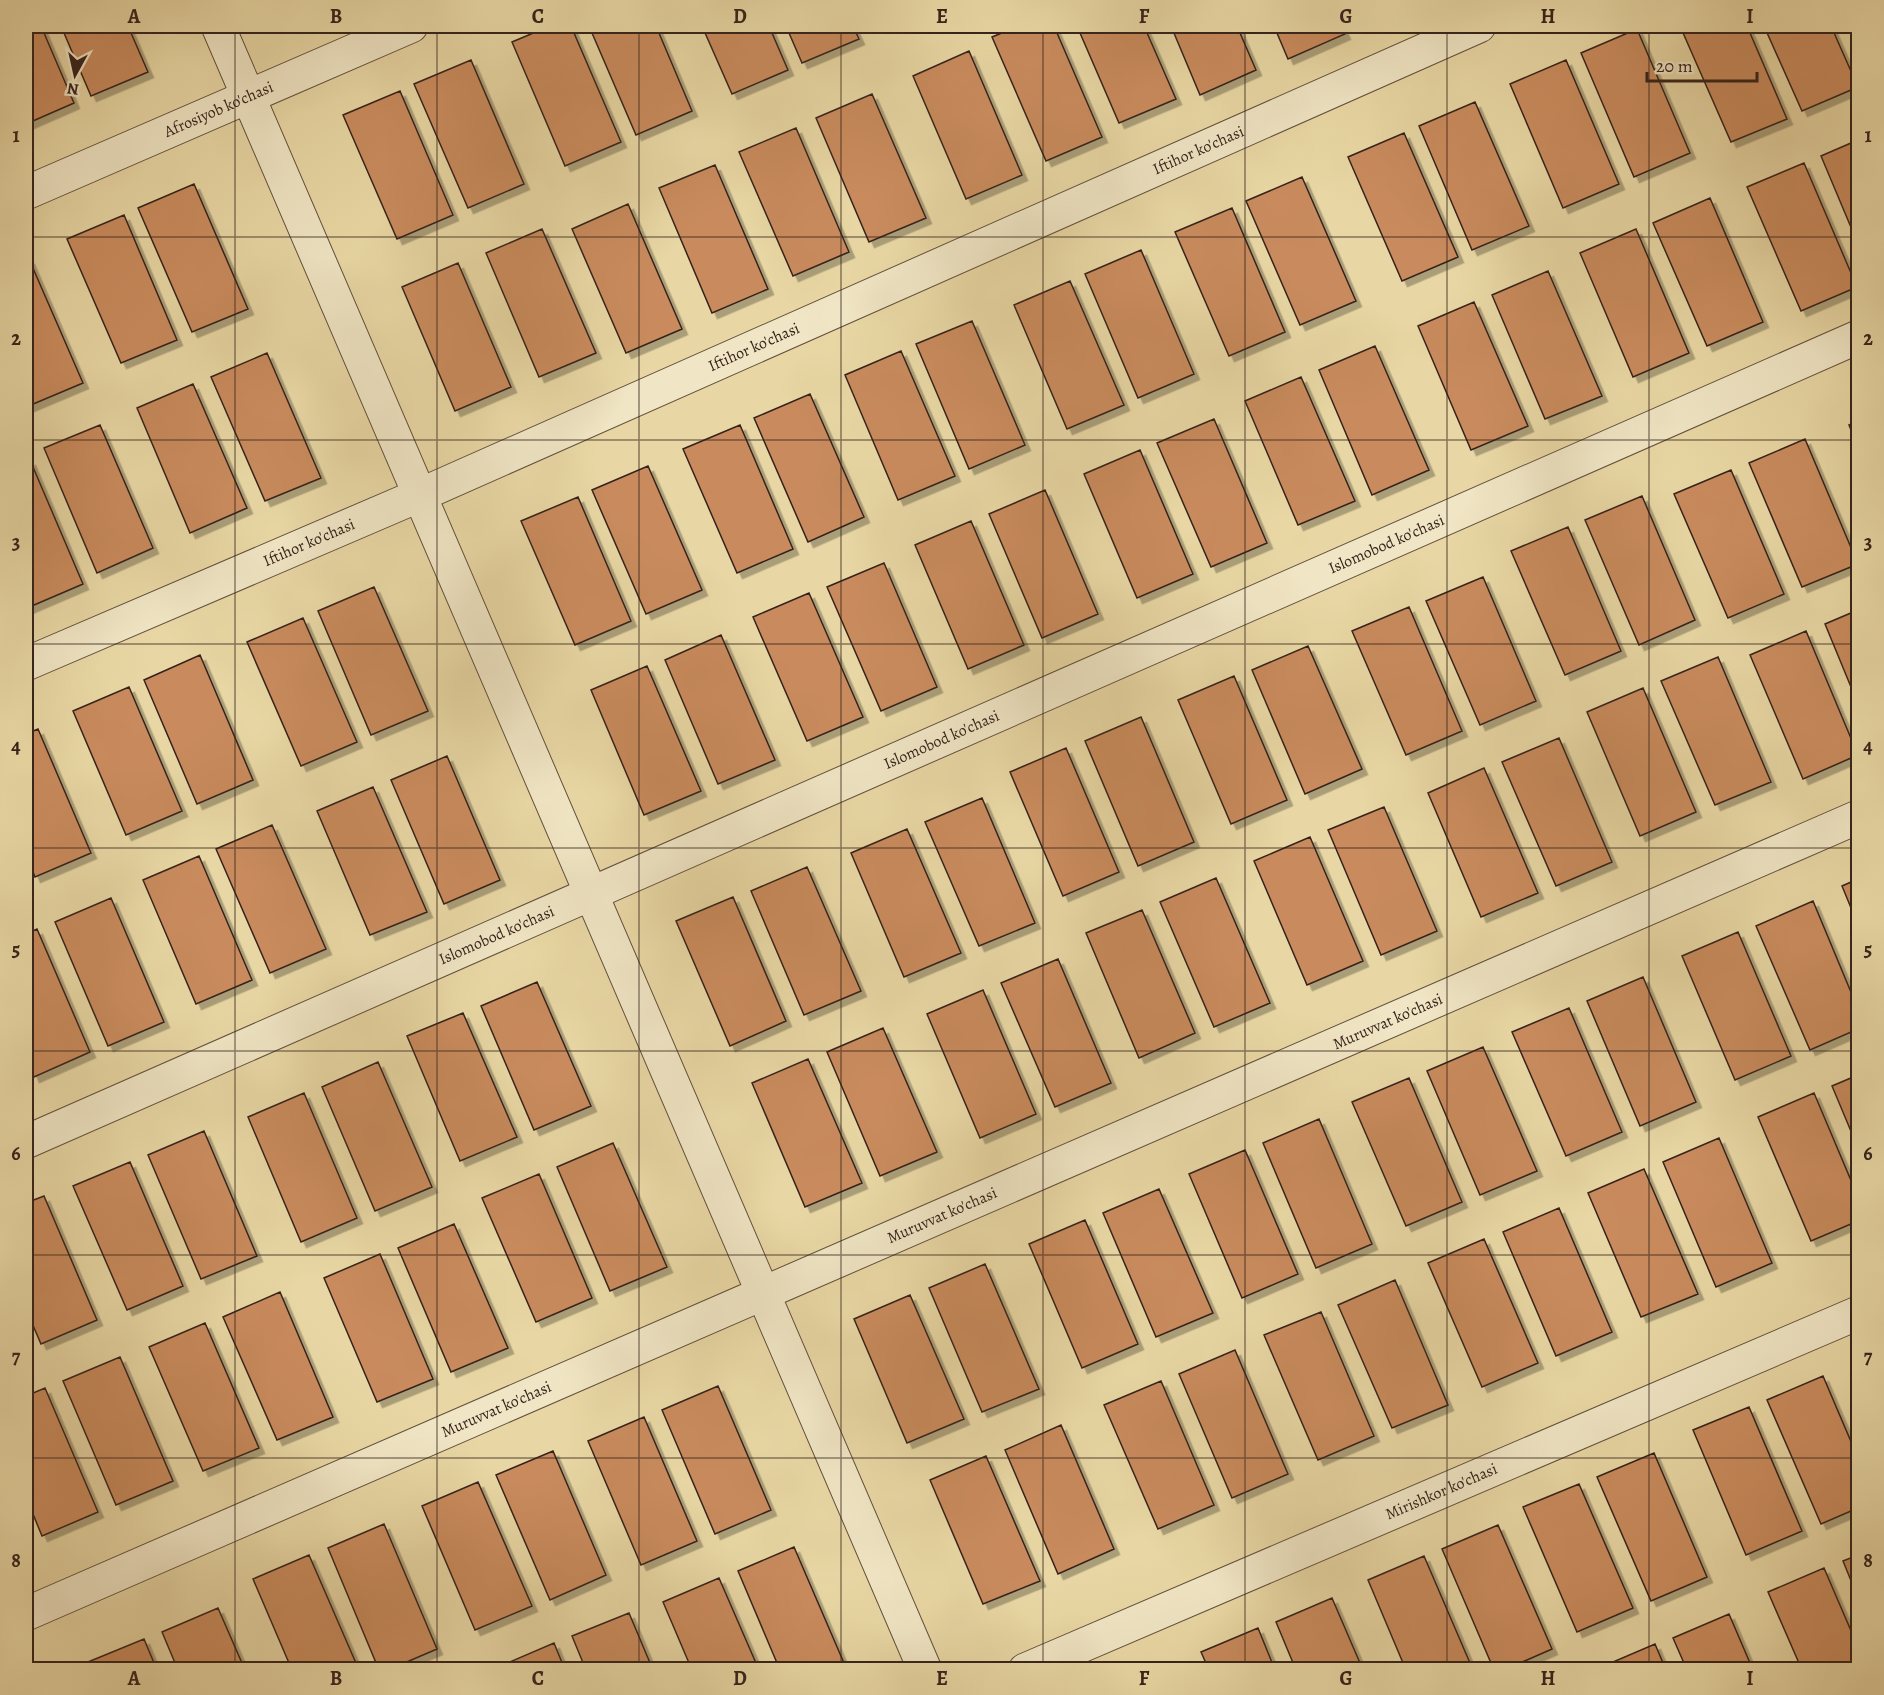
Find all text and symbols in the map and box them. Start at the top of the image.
text: A [127,3,141,30]
text: B [330,3,342,30]
text: C [532,3,544,30]
text: D [733,3,747,30]
text: E [936,3,948,30]
text: F [1139,3,1150,30]
text: G [1339,3,1353,30]
text: H [1541,3,1556,30]
text: I [1746,3,1754,30]
north arrow [45,45,105,105]
scale bar [1647,45,1756,83]
text: 20 m [1656,54,1693,78]
street label: Afrosiyob ko'chasi [160,76,277,143]
text: N [65,77,80,101]
street label: Iftihor ko'chasi [1149,120,1248,180]
text: 1 [12,122,20,149]
text: 1 [1864,122,1872,149]
street label: Iftihor ko'chasi [705,317,803,377]
text: 2 [11,325,21,352]
text: 2 [1863,325,1873,352]
street label: Islomobod ko'chasi [1325,509,1448,579]
street label: Iftihor ko'chasi [260,513,358,572]
text: 3 [12,529,20,556]
text: 3 [1864,529,1872,556]
street label: Islomobod ko'chasi [880,705,1003,775]
text: 4 [11,733,21,760]
text: 4 [1863,733,1873,760]
street label: Islomobod ko'chasi [435,900,558,970]
text: 5 [12,936,20,963]
text: 5 [1864,936,1872,963]
street label: Muruvvat ko'chasi [1329,988,1446,1055]
text: 6 [11,1140,21,1167]
text: 6 [1863,1140,1873,1167]
street label: Muruvvat ko'chasi [884,1182,1000,1249]
text: 7 [12,1343,21,1370]
text: 7 [1864,1343,1873,1370]
street label: Muruvvat ko'chasi [438,1376,555,1443]
street label: Mirishkor ko'chasi [1382,1458,1501,1525]
text: 8 [11,1547,21,1574]
text: 8 [1863,1547,1873,1574]
text: A [127,1665,141,1692]
text: B [330,1665,342,1692]
text: C [532,1665,544,1692]
text: D [733,1665,747,1692]
text: E [936,1665,948,1692]
text: F [1139,1665,1150,1692]
text: G [1339,1665,1353,1692]
text: H [1541,1665,1556,1692]
text: I [1746,1665,1754,1692]

